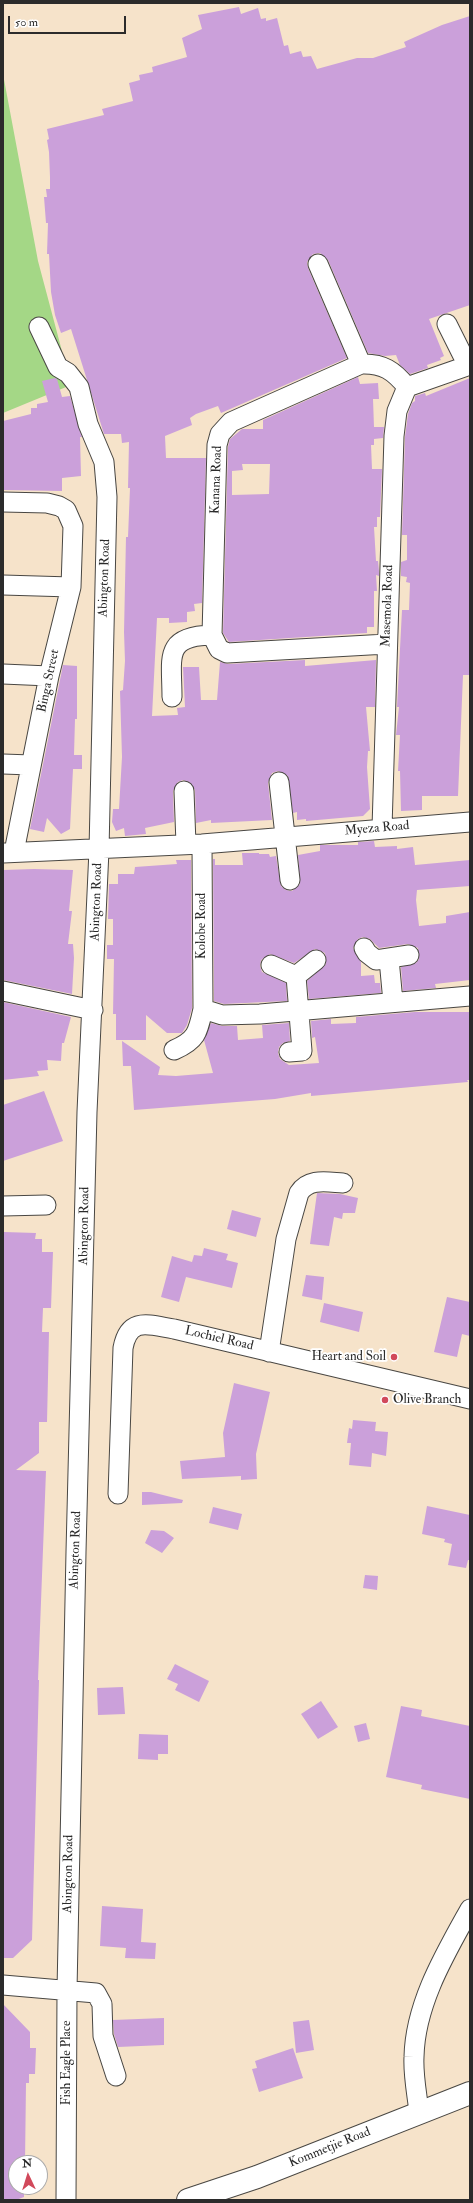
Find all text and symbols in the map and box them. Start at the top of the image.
scale bar [10,8,128,34]
text: 50 m [15,15,38,30]
street label: Kanana Road [208,446,226,514]
street label: Abington Road [96,539,114,617]
street label: Masemola Road [379,564,397,648]
street label: Binga Street [35,648,63,714]
street label: Myeza Road [344,818,410,840]
street label: Abington Road [88,863,106,941]
street label: Kolobe Road [194,893,210,959]
street label: Abington Road [77,1187,93,1265]
street label: Lochiel Road [183,1324,255,1354]
place label: Heart and Soil [312,1349,386,1365]
marker: Heart and Soil [389,1352,399,1362]
place label: Olive Branch [393,1392,461,1408]
marker: Olive Branch [380,1395,390,1405]
street label: Abington Road [67,1511,85,1589]
street label: Abington Road [61,1835,77,1913]
street label: Fish Eagle Place [59,2021,75,2105]
street label: Kommetjie Road [287,2125,373,2171]
north arrow [8,2155,48,2195]
text: N [22,2157,33,2170]

